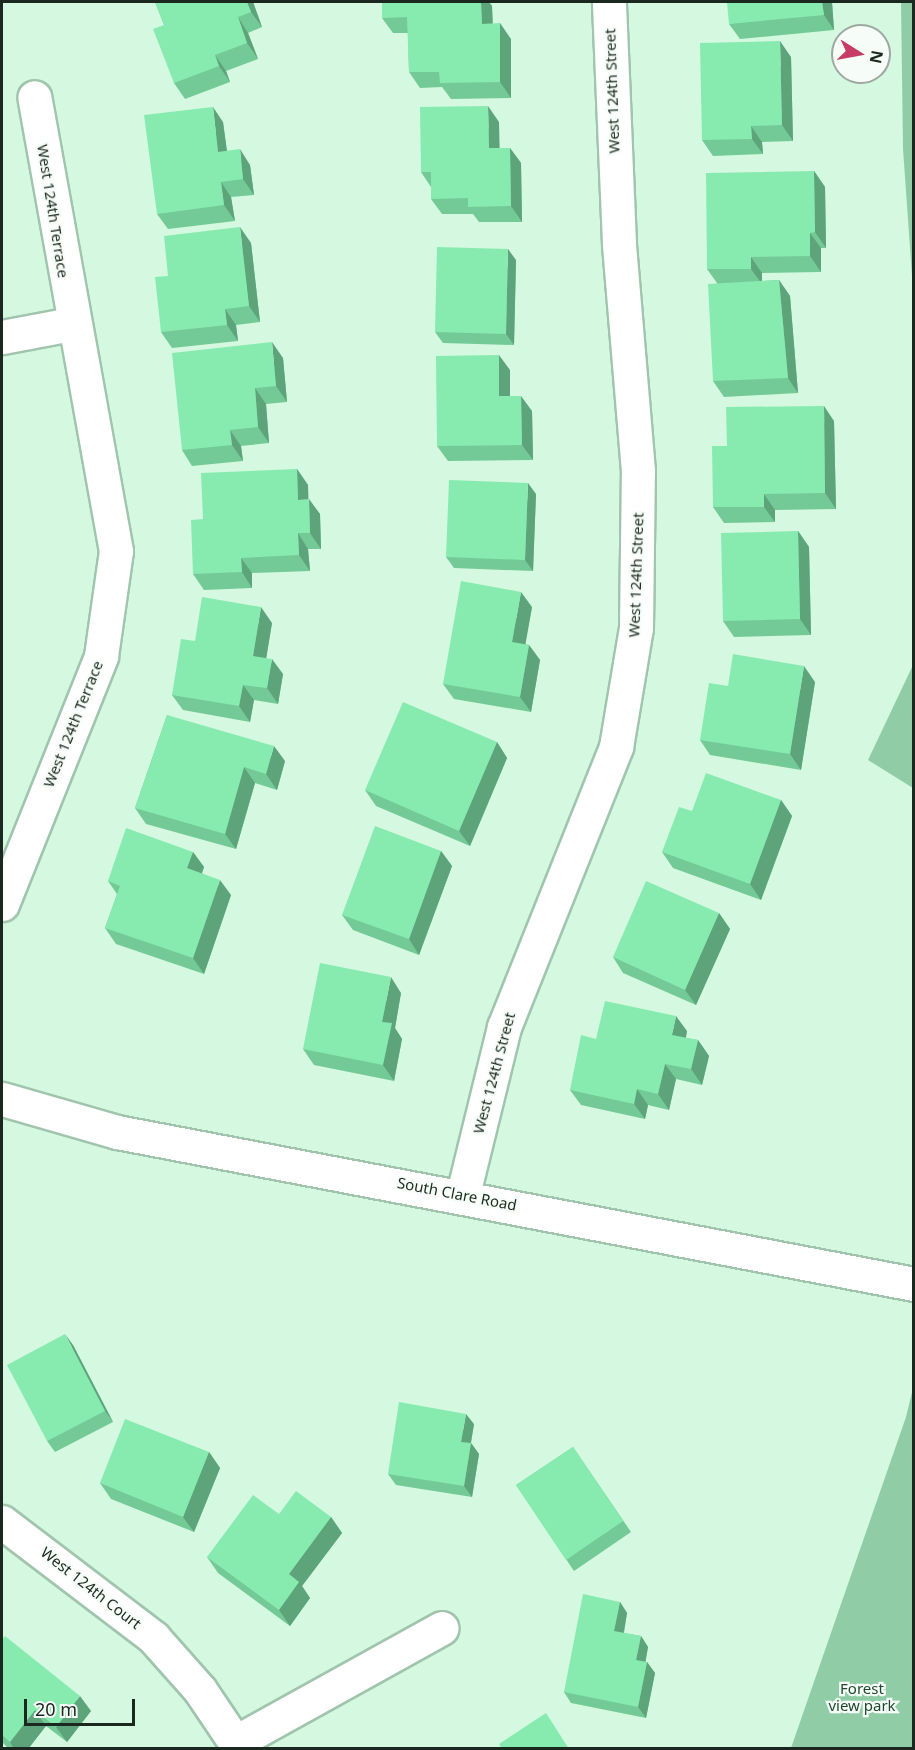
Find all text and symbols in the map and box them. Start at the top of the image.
north arrow [831,24,891,84]
street label: West 124th Street [601,28,623,154]
text: N [865,49,889,66]
street label: West 124th Terrace [34,143,72,279]
street label: West 124th Street [625,512,647,638]
street label: West 124th Terrace [39,658,107,790]
street label: West 124th Street [469,1010,519,1136]
street label: South Clare Road [396,1174,518,1214]
street label: West 124th Court [37,1543,145,1633]
park label: Forest view park [828,1679,896,1714]
scale bar [27,1687,138,1725]
text: 20 m [35,1697,77,1721]

